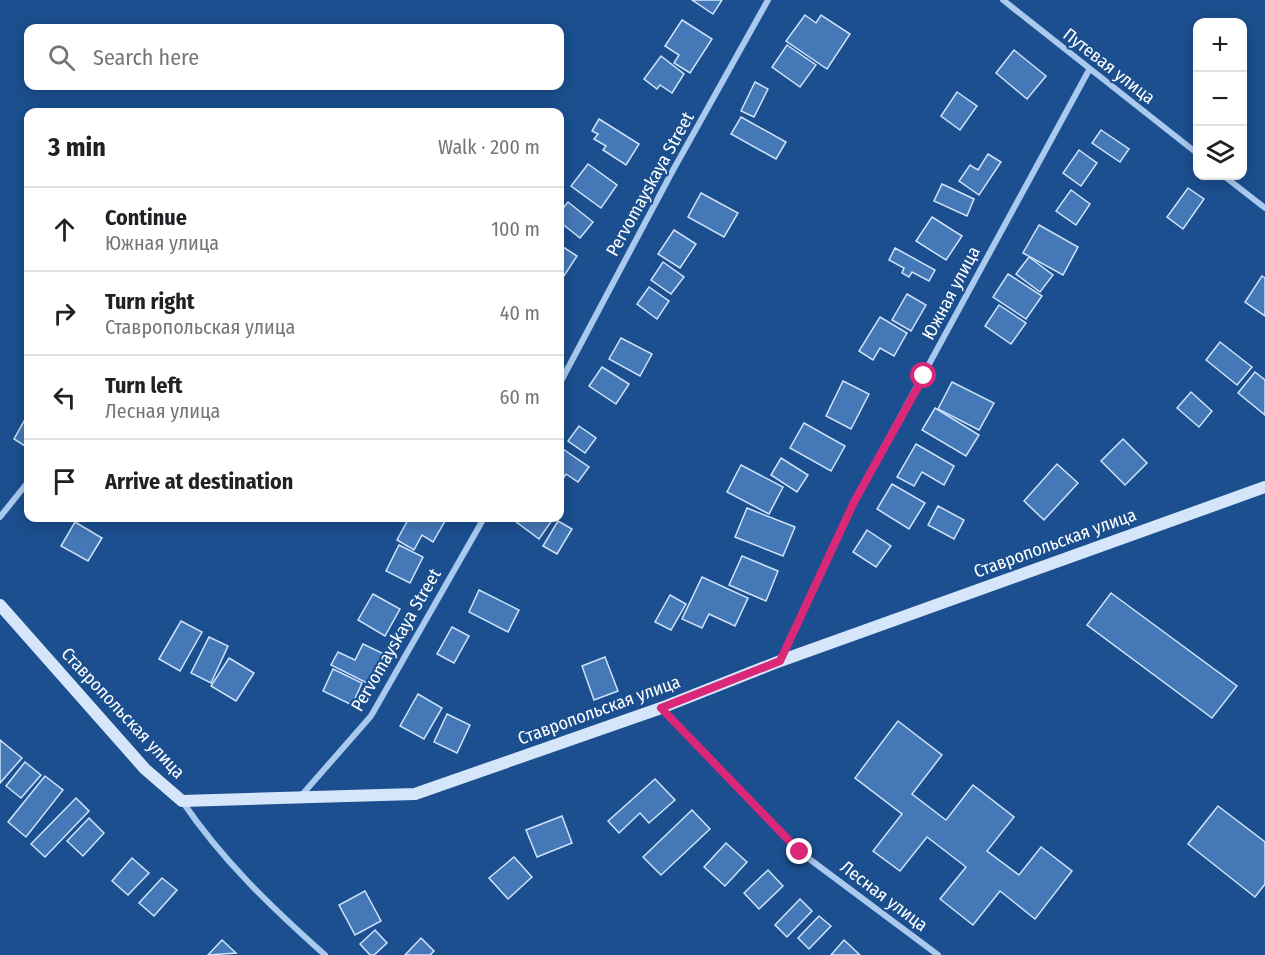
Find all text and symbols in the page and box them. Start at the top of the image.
map controls [1193,18,1247,180]
button: + [1193,18,1247,72]
street label: Путевая улица [1059,23,1159,109]
search box [24,24,564,90]
icon: search [45,41,78,74]
text: Search here [93,44,199,71]
button: − [1193,72,1247,126]
street label: Pervomayskaya Street [601,108,699,260]
button: layers [1193,126,1247,180]
text: 3 min [48,132,106,163]
text: Walk · 200 m [438,135,540,159]
text: Continue [105,204,187,231]
icon: ahead [48,213,81,246]
text: 100 m [491,217,540,241]
text: Южная улица [105,231,219,255]
street label: Южная улица [917,242,985,344]
text: Turn right [105,288,194,315]
icon: right [48,297,81,330]
text: 40 m [500,301,540,325]
text: Ставропольская улица [105,315,295,339]
route start [910,362,936,388]
text: Turn left [105,372,183,399]
icon: left [48,381,81,414]
text: 60 m [500,385,540,409]
text: Лесная улица [105,399,220,423]
icon: arrive [48,465,81,498]
text: Arrive at destination [105,468,293,495]
street label: Ставропольская улица [971,503,1139,583]
street label: Pervomayskaya Street [346,565,446,715]
street label: Ставропольская улица [57,643,190,783]
street label: Ставропольская улица [515,670,683,750]
route end [786,838,812,864]
street label: Лесная улица [836,856,932,936]

